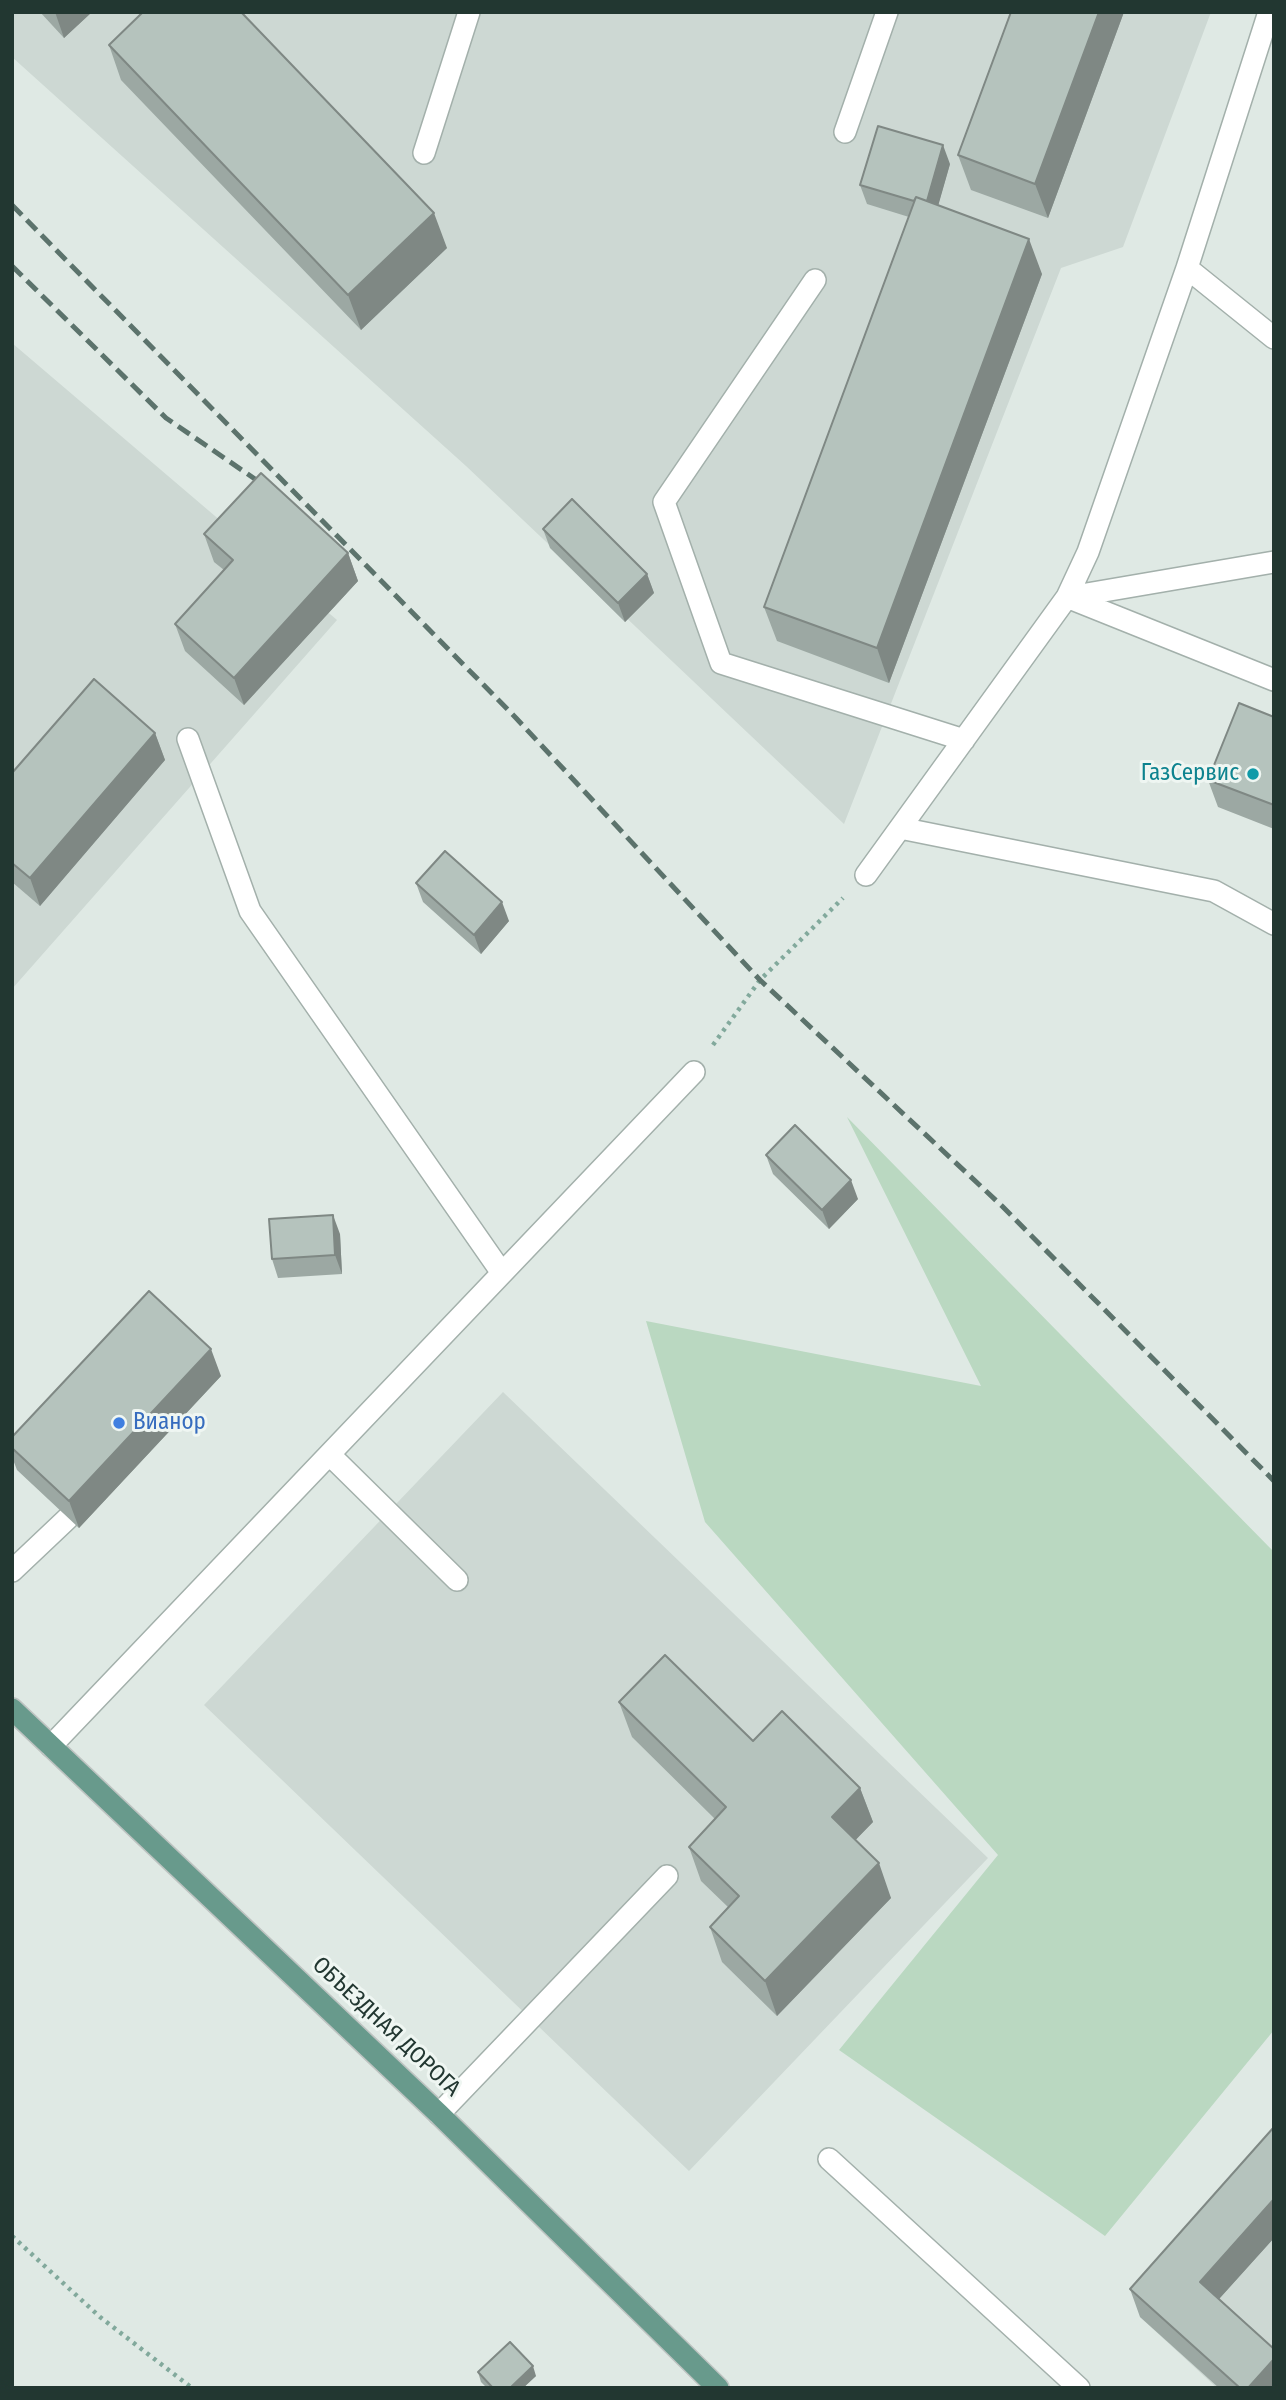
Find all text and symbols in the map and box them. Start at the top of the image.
place label: ГазСервис [1141,760,1239,788]
marker: ГазСервис [1245,766,1261,782]
place label: Вианор [133,1409,206,1437]
marker: Вианор [111,1415,127,1431]
street label: ОБЪЕЗДНАЯ ДОРОГА [306,1951,466,2103]

